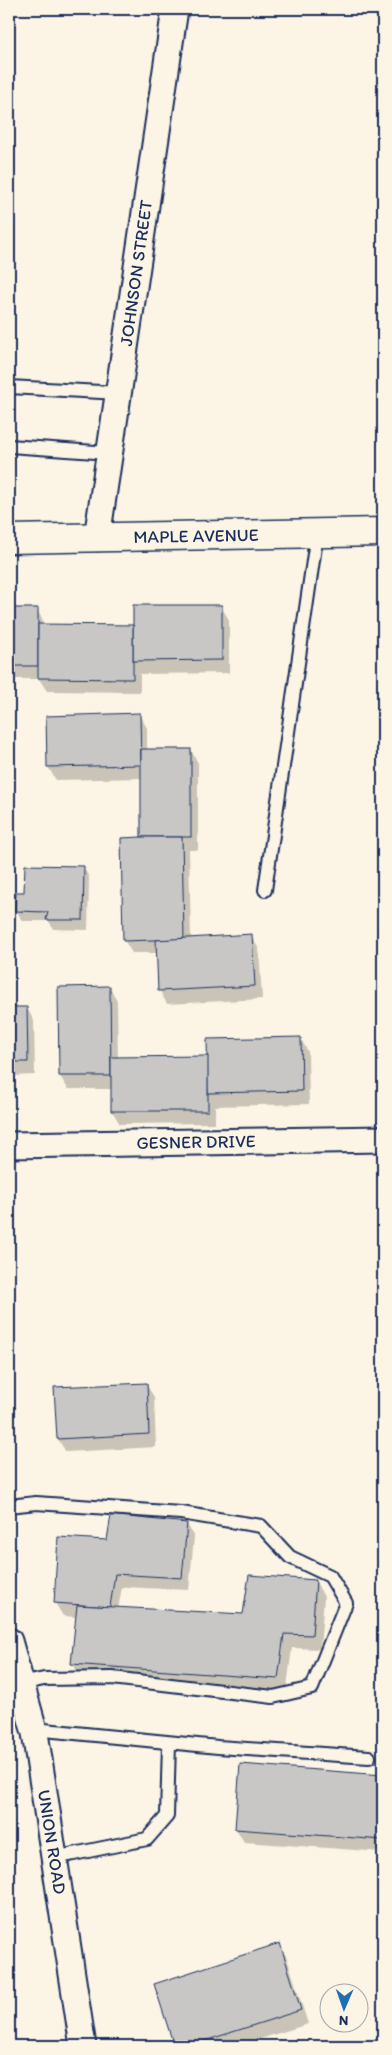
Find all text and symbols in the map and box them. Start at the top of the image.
street label: JOHNSON STREET [115,199,157,347]
street label: MAPLE AVENUE [133,524,259,548]
street label: GESNER DRIVE [136,1130,256,1154]
street label: UNION ROAD [33,1788,71,1896]
north arrow [320,1982,370,2032]
text: N [339,2012,349,2029]

